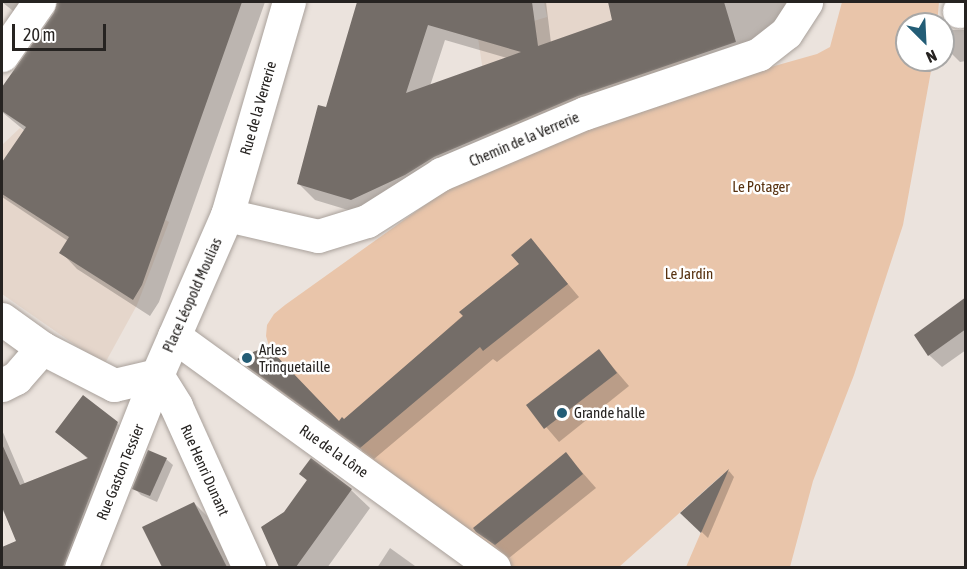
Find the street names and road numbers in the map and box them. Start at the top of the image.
street label: Rue de la Verrerie [236,59,280,157]
street label: Chemin de la Verrerie [466,108,582,170]
street label: Place Léopold Moulias [159,235,225,355]
street label: Rue Gaston Tessier [93,421,147,523]
street label: Rue de la Lône [296,421,372,481]
street label: Rue Henri Dunant [177,422,233,518]

